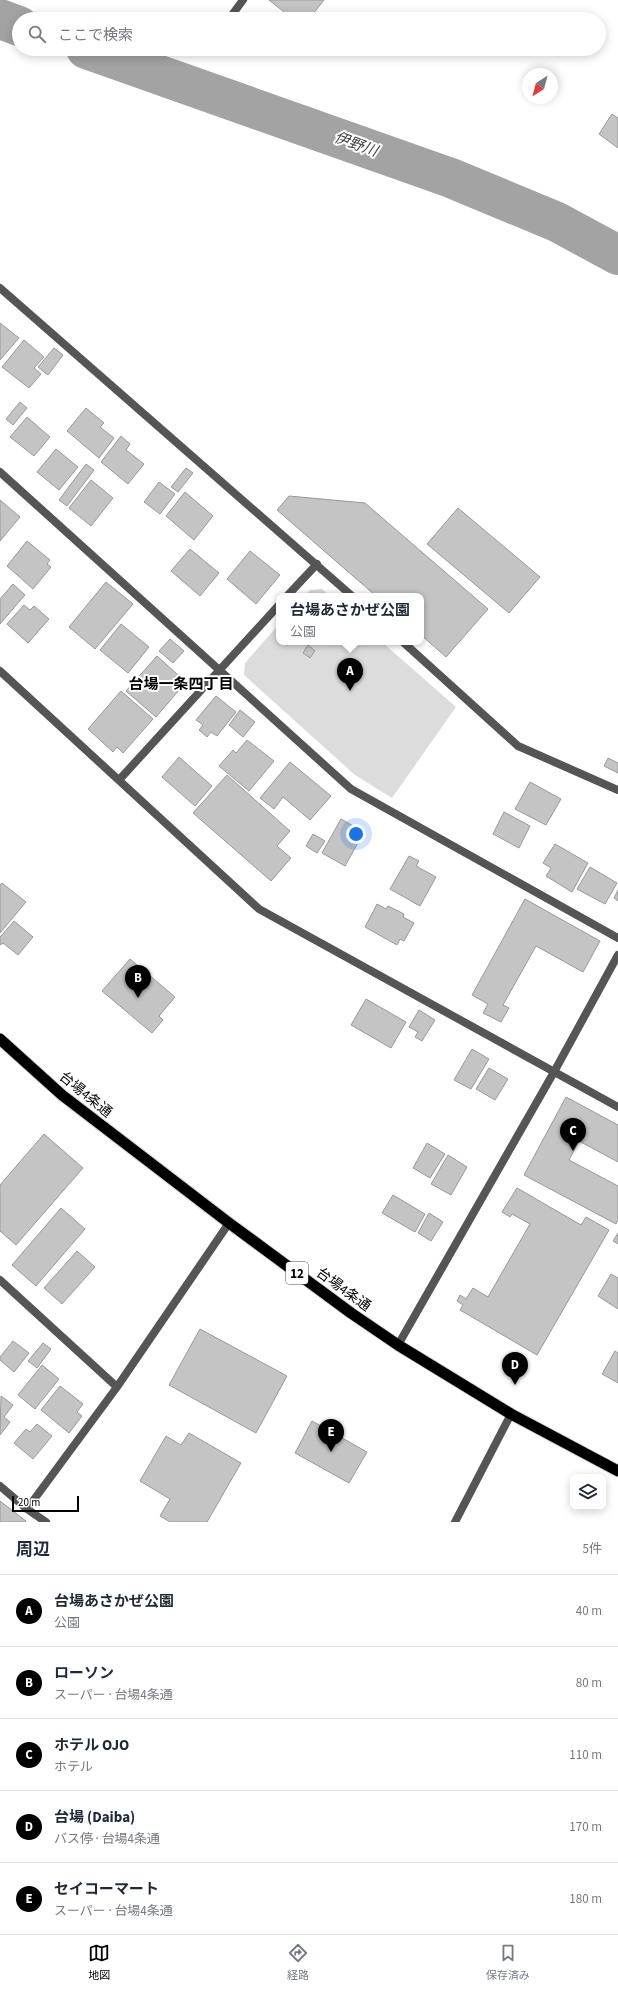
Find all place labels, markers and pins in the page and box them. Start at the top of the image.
pin: A [337,658,363,691]
pin: B [125,965,151,998]
pin: C [560,1118,586,1151]
pin: D [502,1352,528,1385]
pin: E [318,1419,344,1452]

